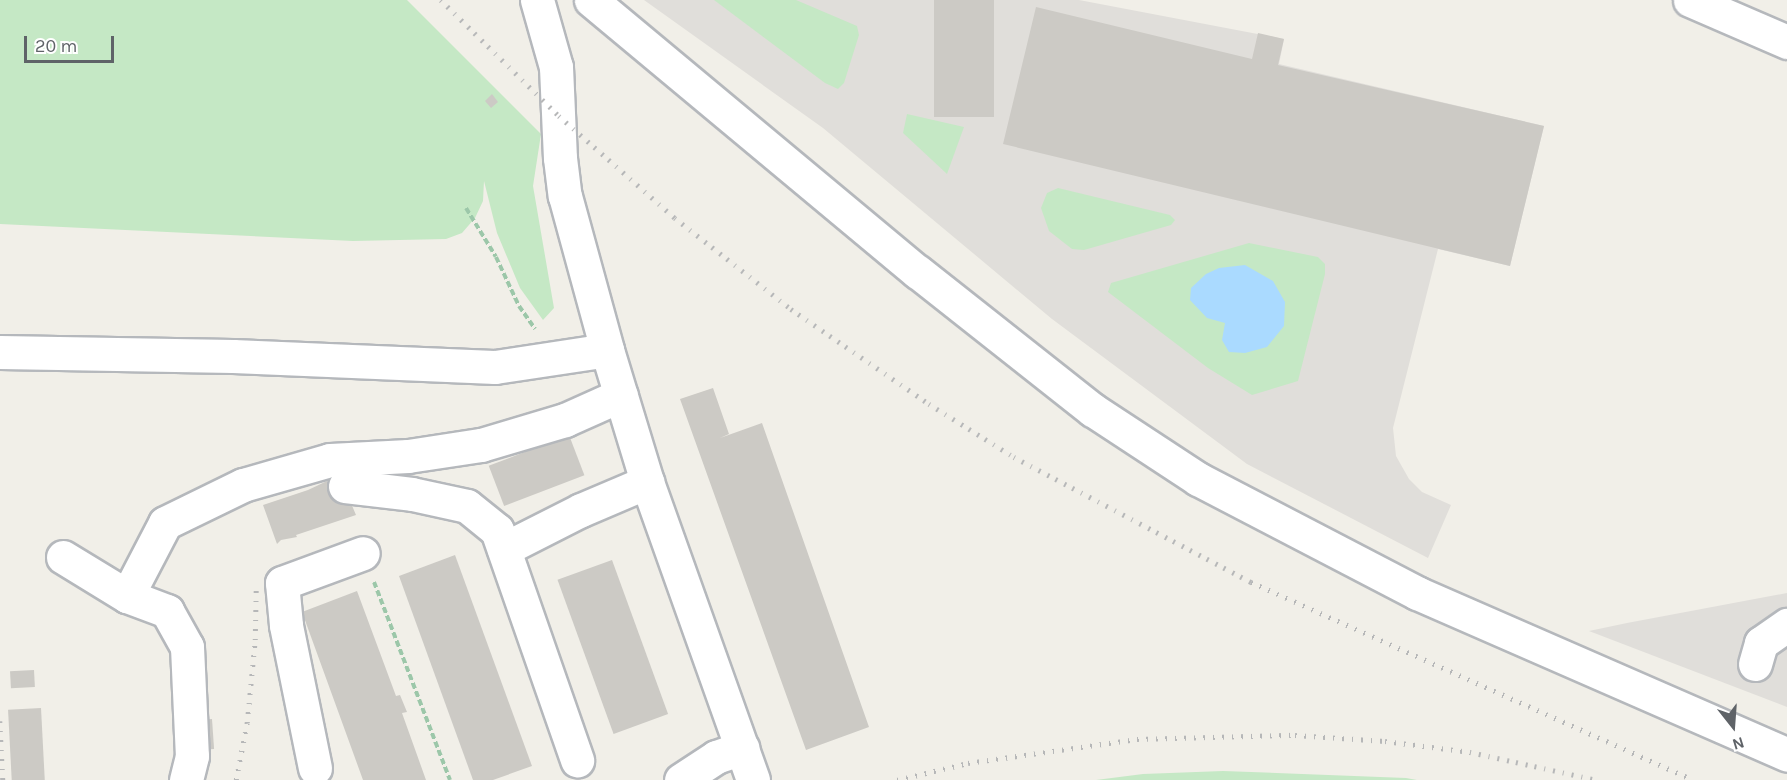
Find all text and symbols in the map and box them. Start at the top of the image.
scale bar [27,24,117,62]
text: 20 m [35,35,77,57]
north arrow [1703,696,1763,756]
text: N [1730,733,1747,754]

